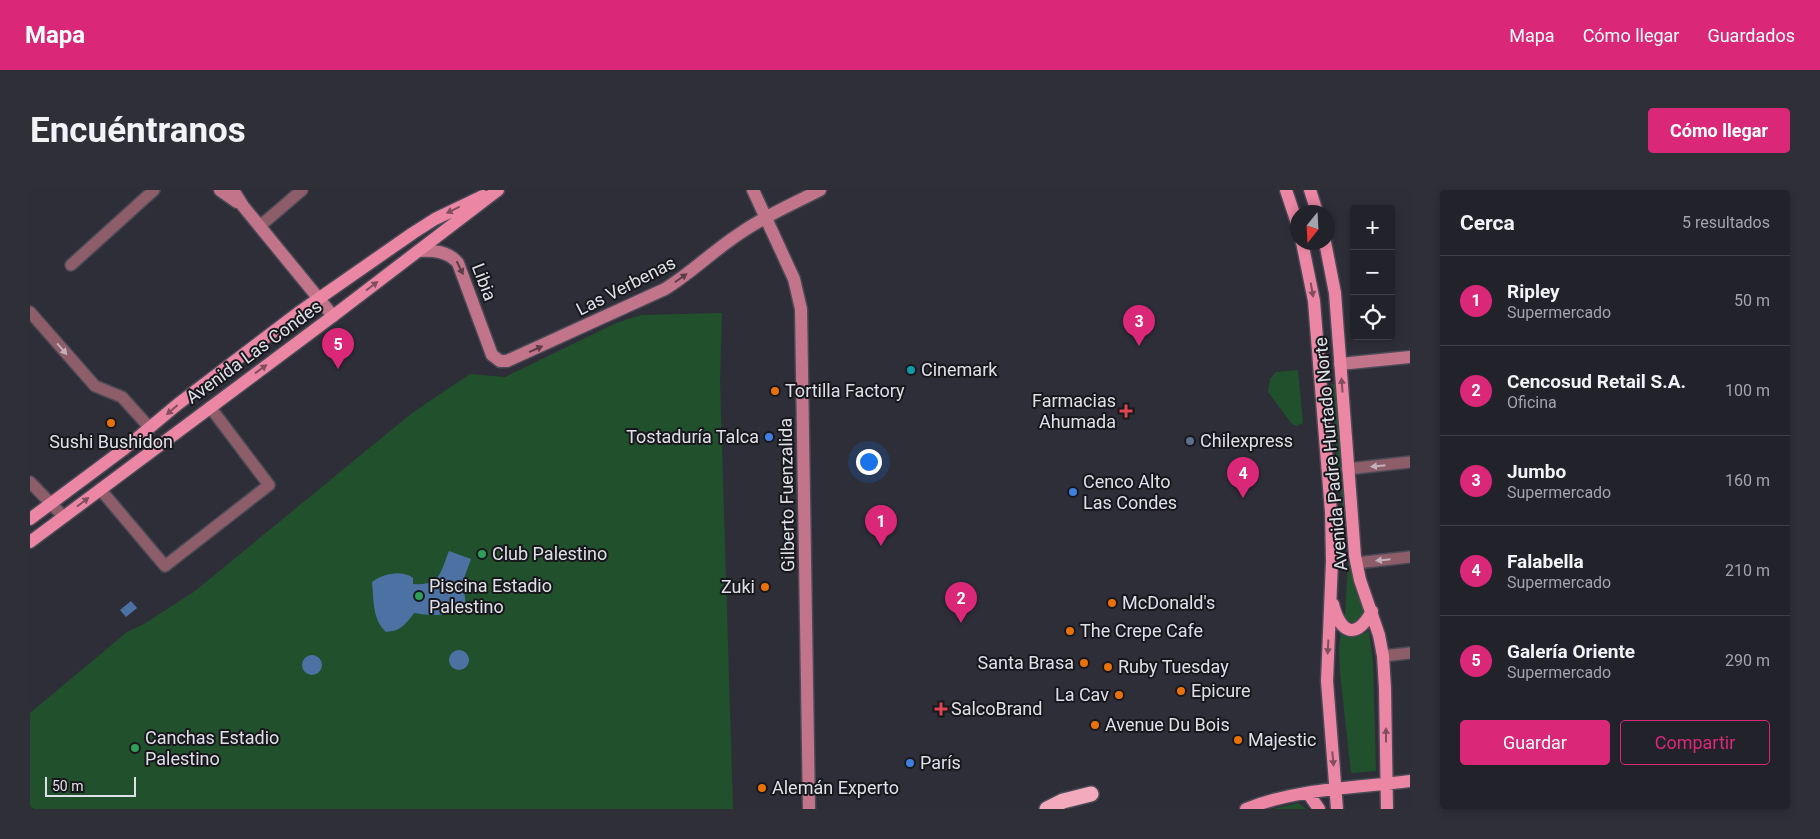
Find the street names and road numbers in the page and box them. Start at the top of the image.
street label: Las Verbenas [573,252,679,320]
street label: Libia [468,260,501,303]
street label: Avenida Las Condes [182,295,326,408]
street label: Avenida Padre Hurtado Norte [1310,336,1351,572]
street label: Gilberto Fuenzalida [775,418,798,572]

